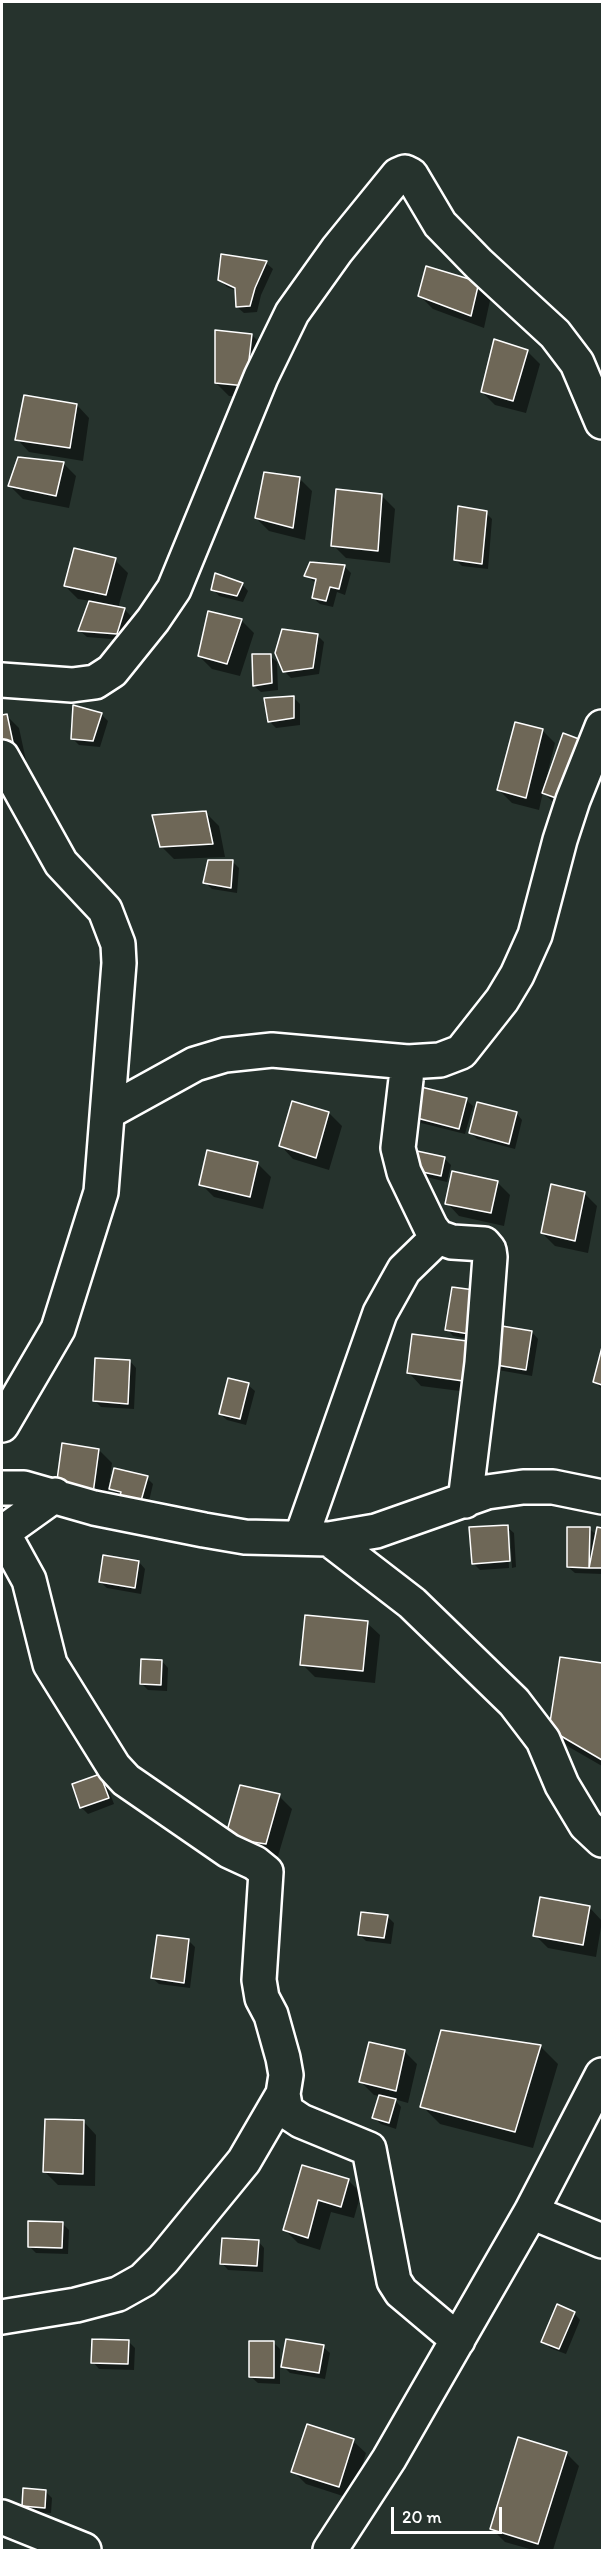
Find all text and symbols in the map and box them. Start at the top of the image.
scale bar [394,2495,505,2533]
text: 20 m [402,2506,442,2528]

